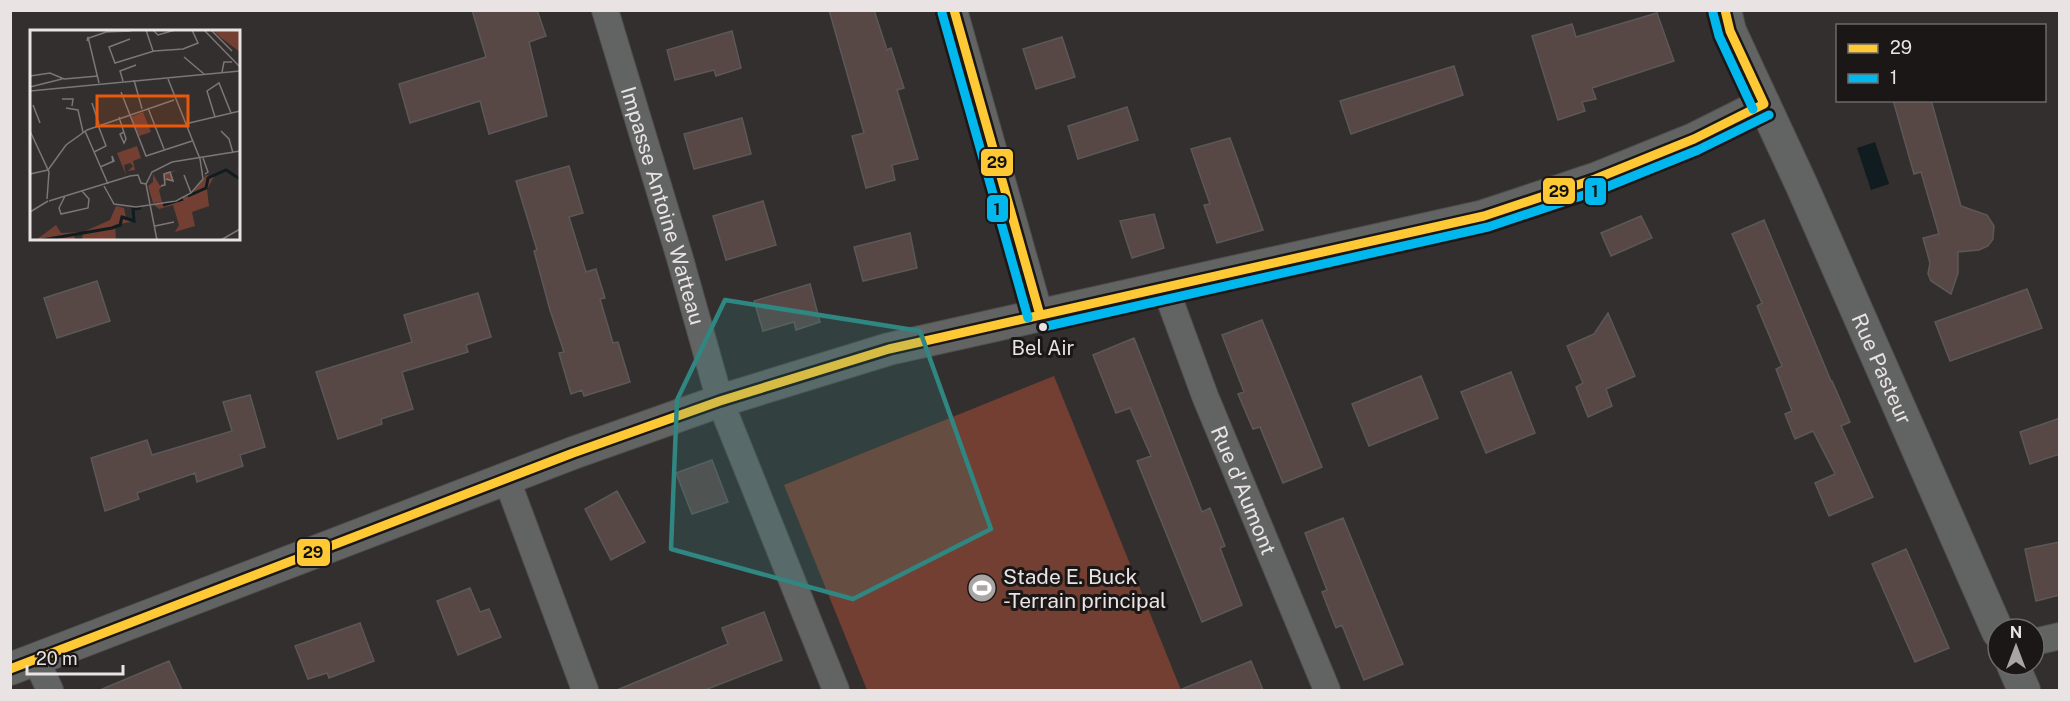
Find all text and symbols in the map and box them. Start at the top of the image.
legend [1836,24,2046,102]
inset map [30,30,240,240]
text: 29 [1890,37,1912,58]
text: 1 [1890,67,1897,88]
street label: Impasse Antoine Watteau [616,83,710,327]
line badge: 29 [980,148,1014,177]
text: 29 [987,153,1007,172]
line badge: 29 [1542,177,1576,205]
line badge: 1 [1584,177,1607,206]
text: 29 [1549,182,1569,201]
text: 1 [1592,182,1598,201]
line badge: 1 [986,194,1009,223]
text: 1 [994,200,1000,219]
street label: Rue Pasteur [1847,309,1918,428]
marker: Bel Air [1037,321,1049,333]
place label: Bel Air [1012,336,1075,360]
street label: Rue d'Aumont [1206,422,1282,558]
line badge: 29 [296,538,331,567]
text: 29 [303,543,323,562]
place label: Stade E. Buck -Terrain principal [1003,564,1166,613]
sports icon: Stade E. Buck -Terrain principal [966,572,998,604]
north arrow [1986,617,2046,677]
text: N [2010,623,2022,642]
scale bar [27,638,123,676]
text: 20 m [36,648,78,669]

